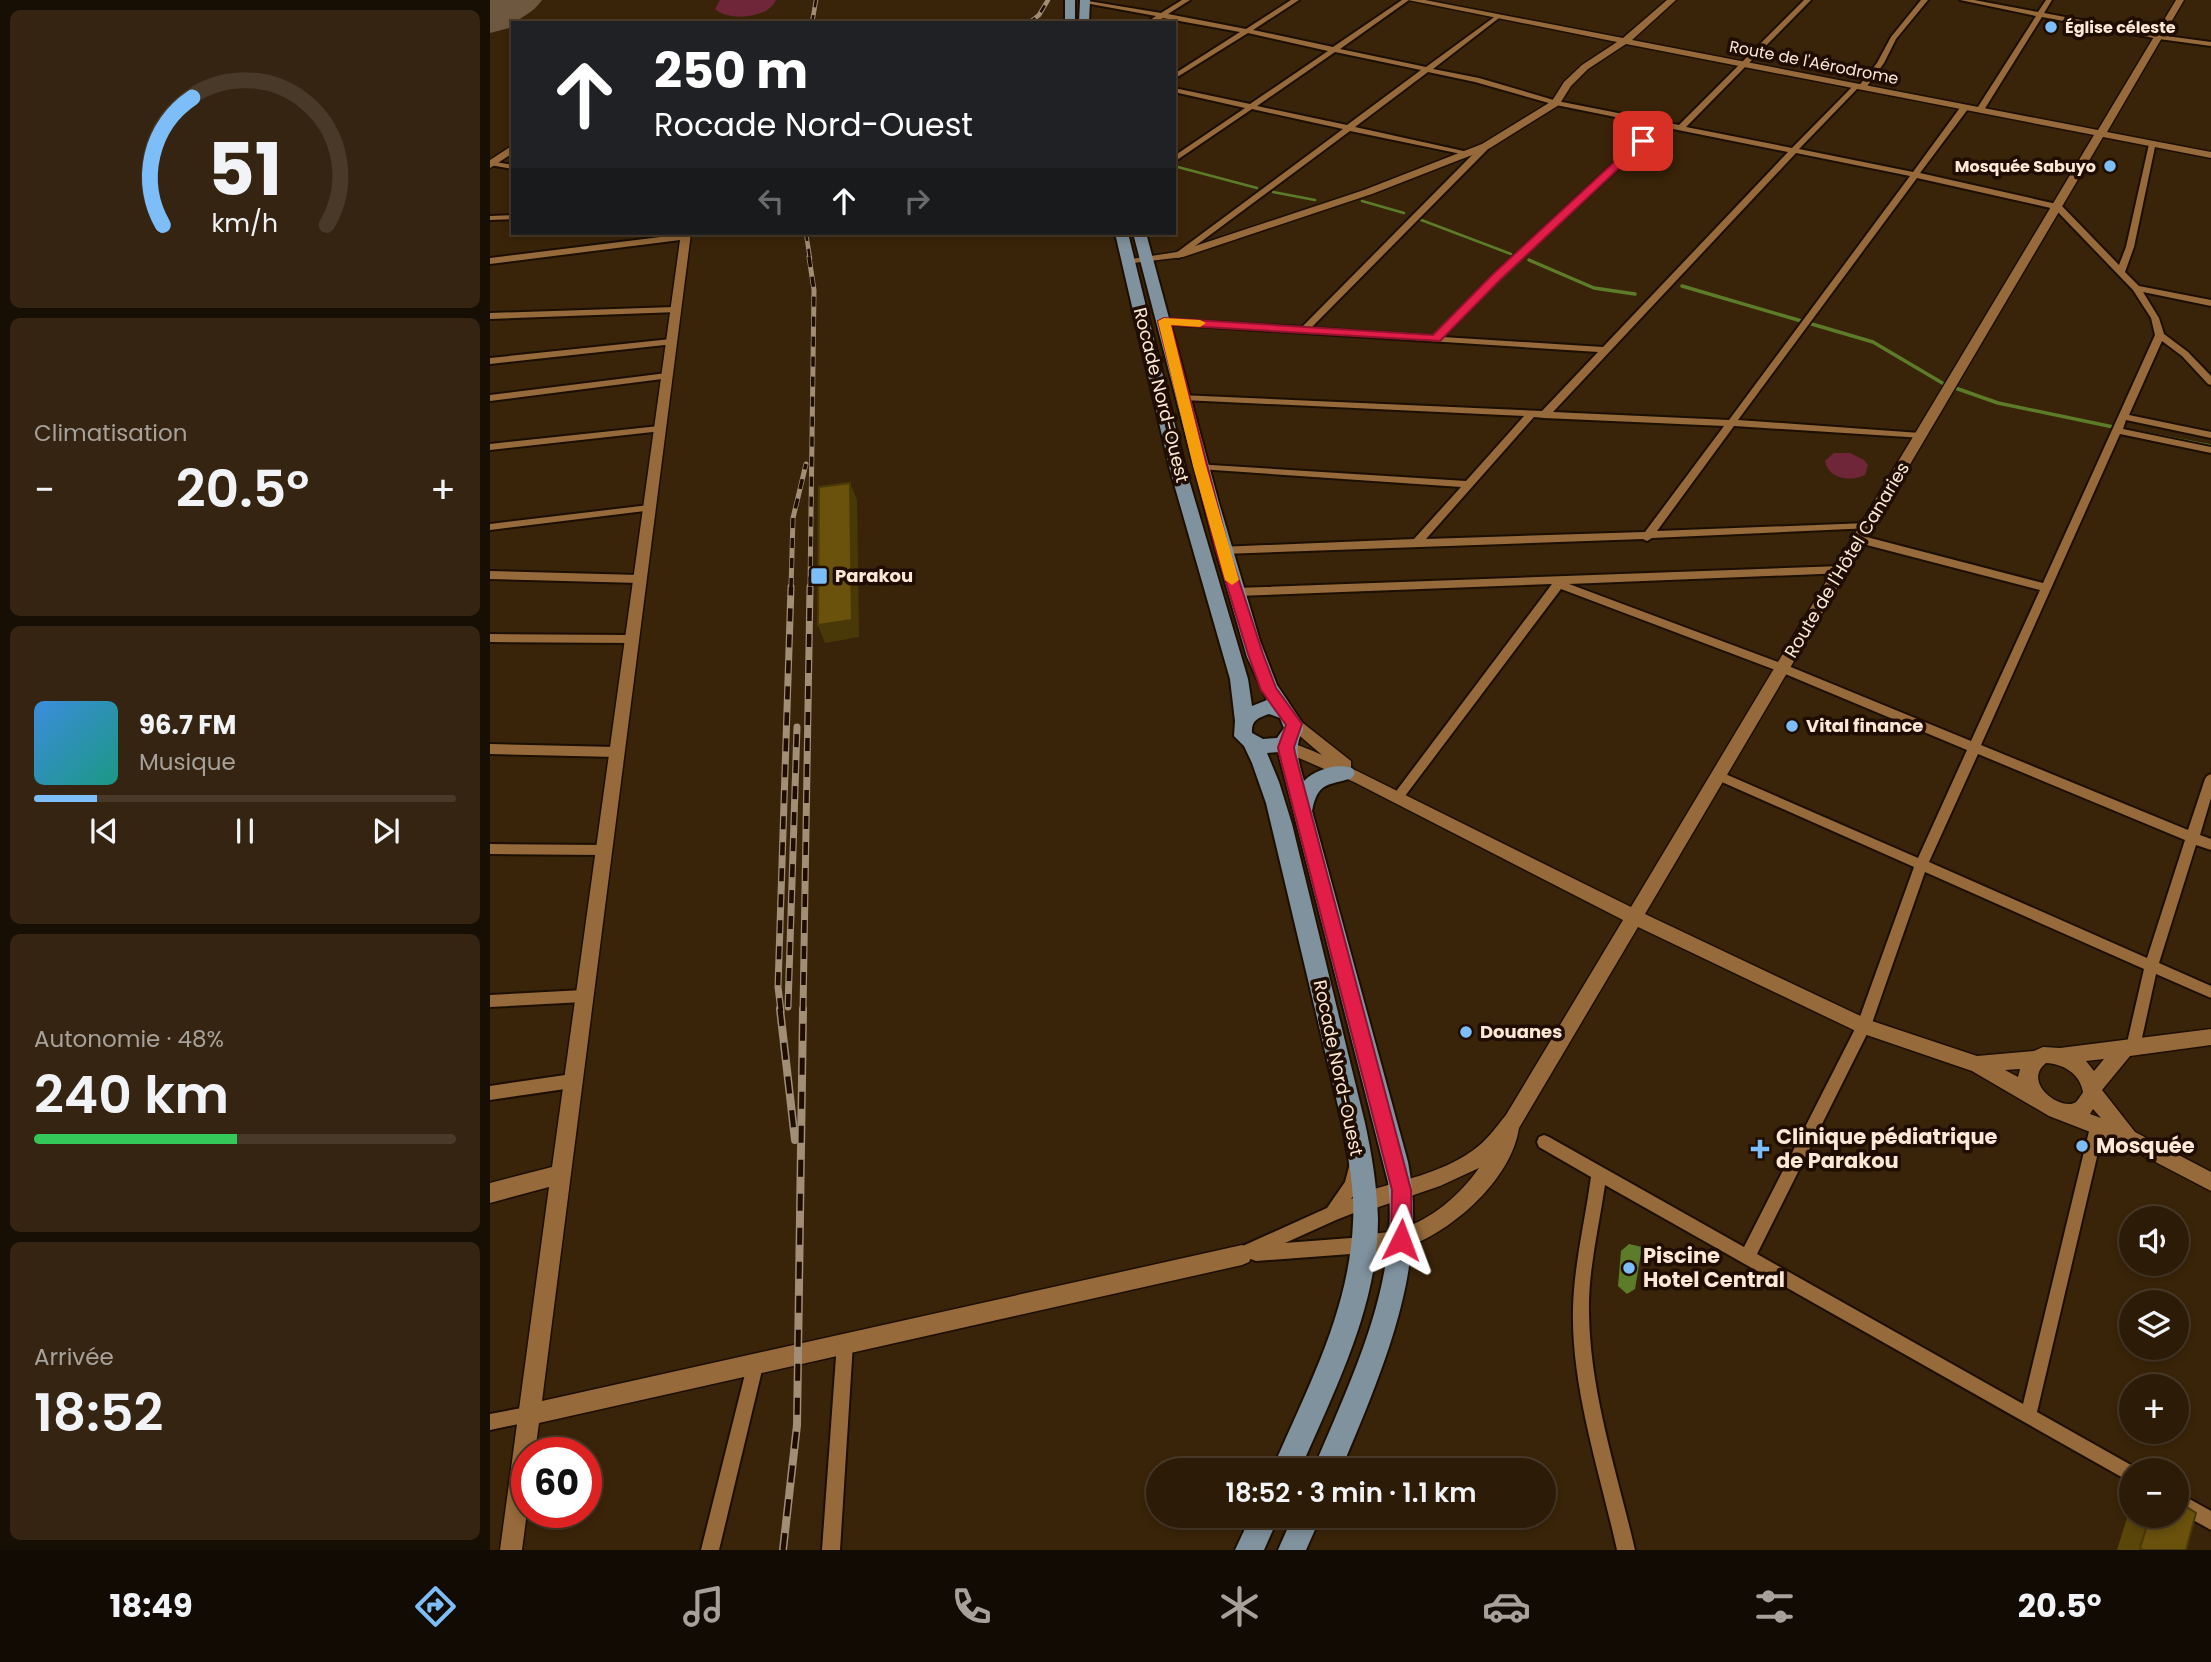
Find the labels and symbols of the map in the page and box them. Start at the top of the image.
place label: Église céleste [2065,16,2176,39]
marker: Église céleste [2043,19,2059,35]
street label: Route de l'Aérodrome [1727,35,1901,90]
pin [1613,111,1673,171]
place label: Mosquée Sabuyo [1955,155,2096,178]
marker: Mosquée Sabuyo [2102,158,2118,174]
street label: Rocade Nord-Ouest [1128,305,1195,485]
street label: Route de l'Hôtel Canaries [1778,457,1915,662]
place label: Parakou [835,563,913,588]
marker: Parakou [809,566,829,586]
place label: Vital finance [1806,713,1923,738]
marker: Vital finance [1784,718,1800,734]
street label: Rocade Nord-Ouest [1308,978,1369,1158]
place label: Douanes [1480,1019,1562,1044]
marker: Douanes [1458,1024,1474,1040]
place label: Clinique pédiatrique de Parakou [1776,1122,1998,1175]
place label: Mosquée [2096,1131,2195,1160]
marker: Mosquée [2074,1138,2090,1154]
marker: Clinique pédiatrique de Parakou [1750,1139,1770,1159]
position arrow [1364,1203,1438,1277]
place label: Piscine Hotel Central [1643,1241,1785,1294]
marker: Piscine Hotel Central [1621,1260,1637,1276]
speed limit sign: 60 [511,1437,602,1528]

